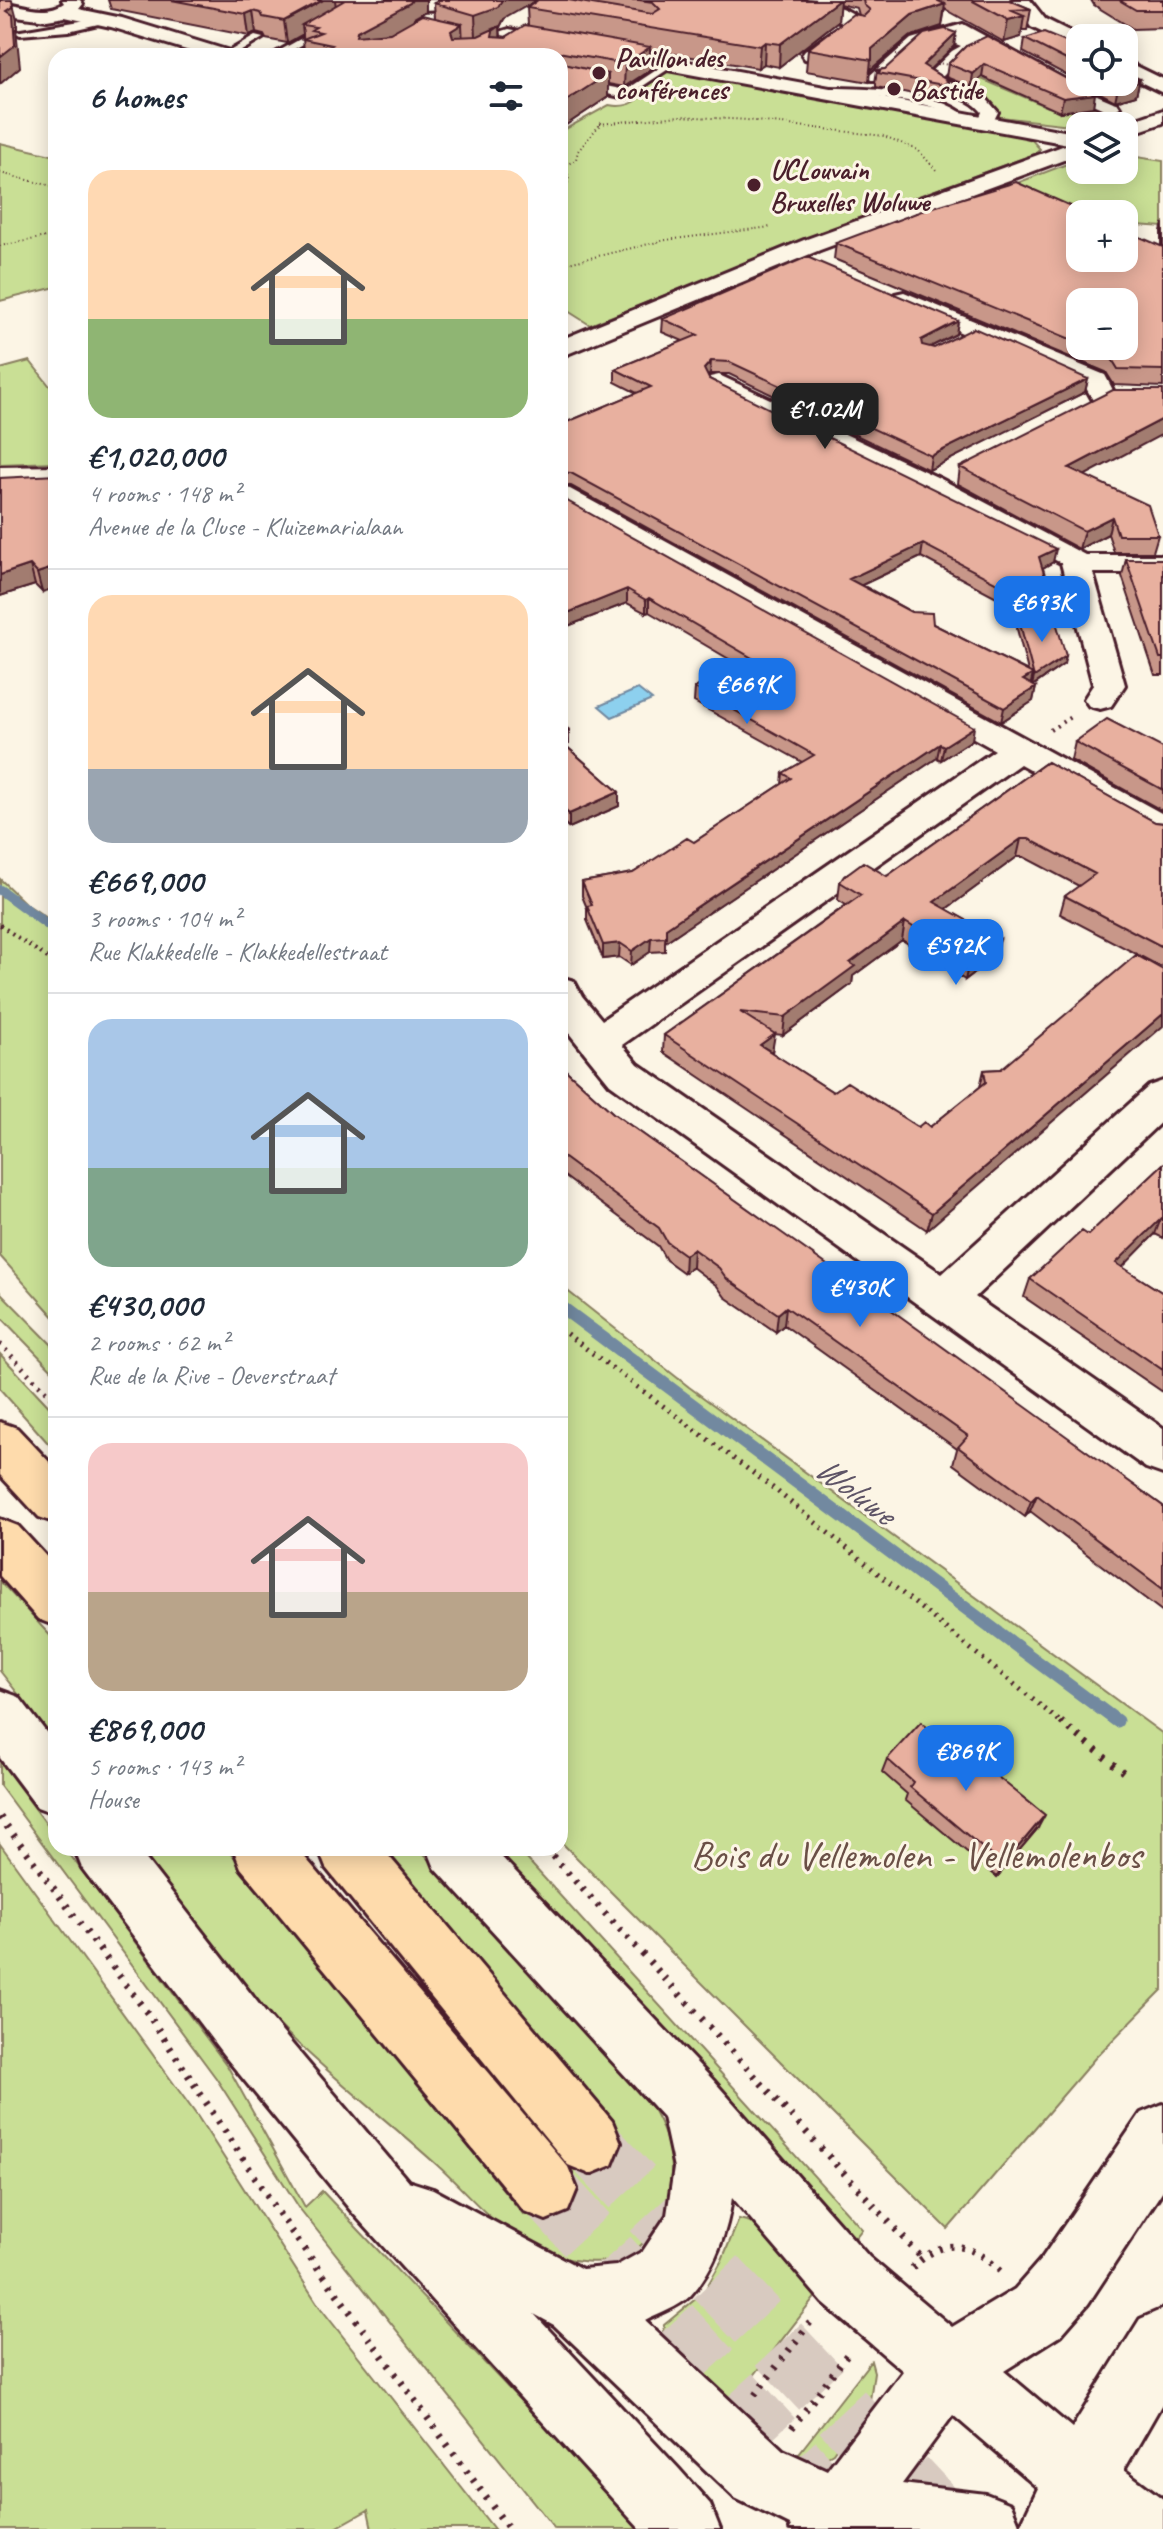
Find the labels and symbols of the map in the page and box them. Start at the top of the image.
place label: Pavillon des conférences [615,40,731,107]
marker: Pavillon des conférences [590,64,608,82]
place label: Bastide [910,72,985,107]
marker: Bastide [885,80,903,98]
place label: UCLouvain Bruxelles Woluwe [770,152,932,219]
marker: UCLouvain Bruxelles Woluwe [745,176,763,194]
pin: €1.02M [760,383,890,451]
pin: €693K [986,576,1098,644]
pin: €669K [691,658,803,726]
pin: €592K [900,919,1012,987]
pin: €430K [804,1261,916,1329]
water label: Woluwe [806,1445,909,1538]
pin: €869K [910,1725,1022,1793]
park label: Bois du Vellemolen - Vellemolenbos [691,1830,1145,1880]

